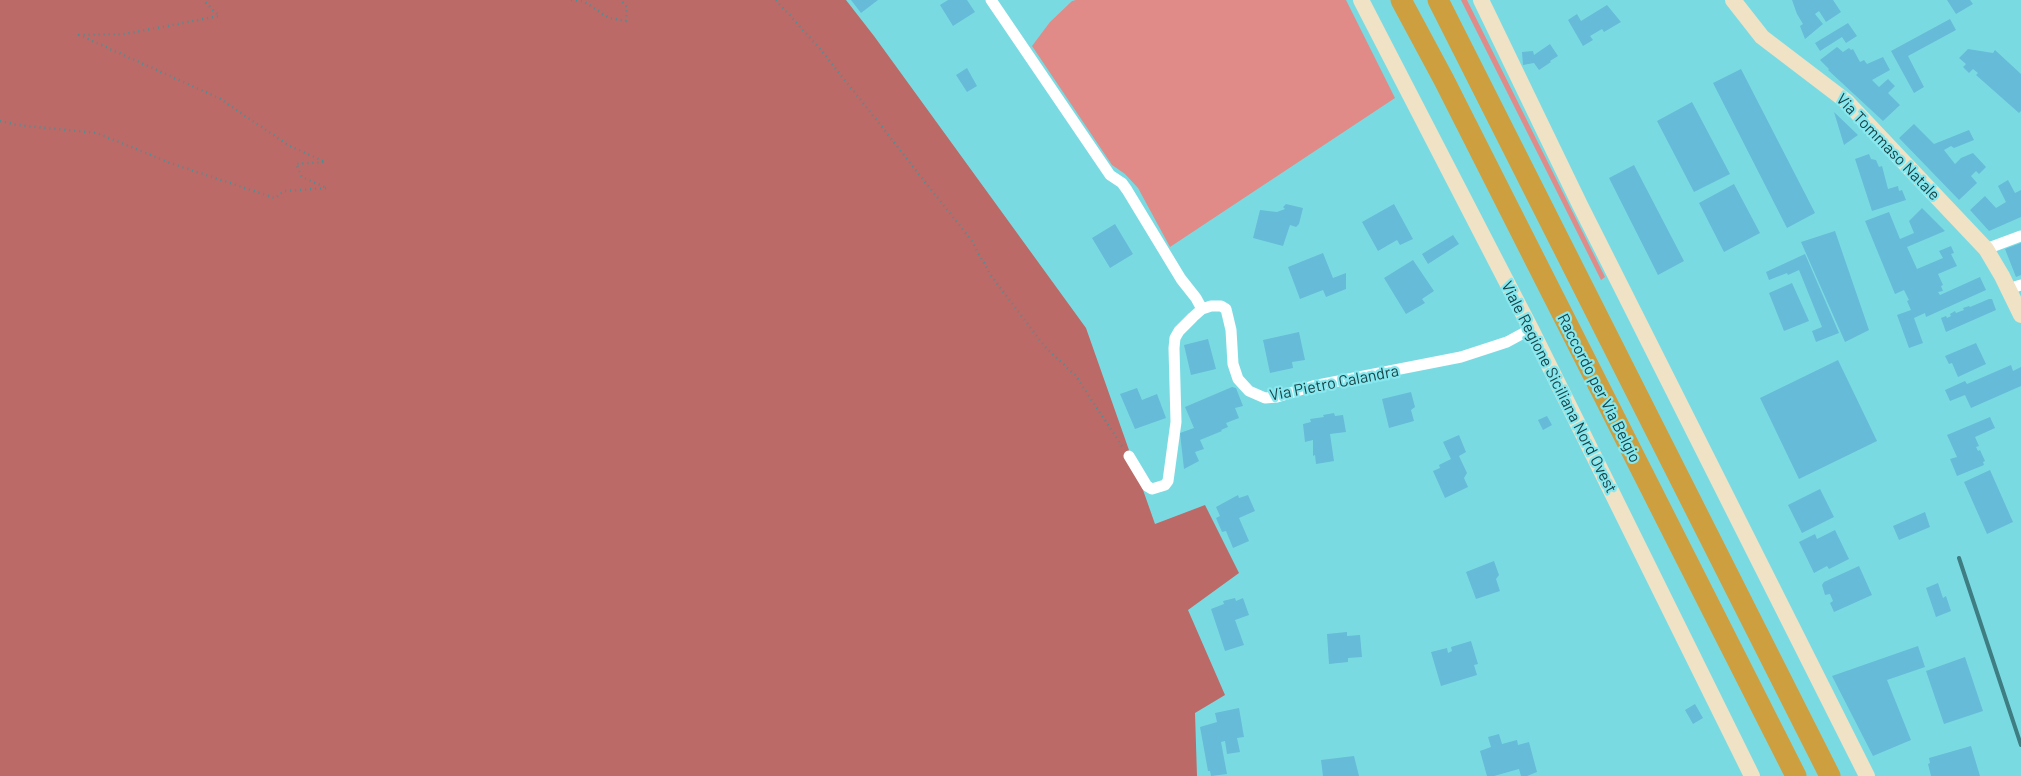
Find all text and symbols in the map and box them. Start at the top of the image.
street label: Via Tommaso Natale [1832,90,1944,204]
street label: Viale Regione Siciliana Nord Ovest [1497,278,1621,496]
street label: Raccordo per Via Belgio [1553,310,1645,466]
street label: Via Pietro Calandra [1268,361,1400,405]

